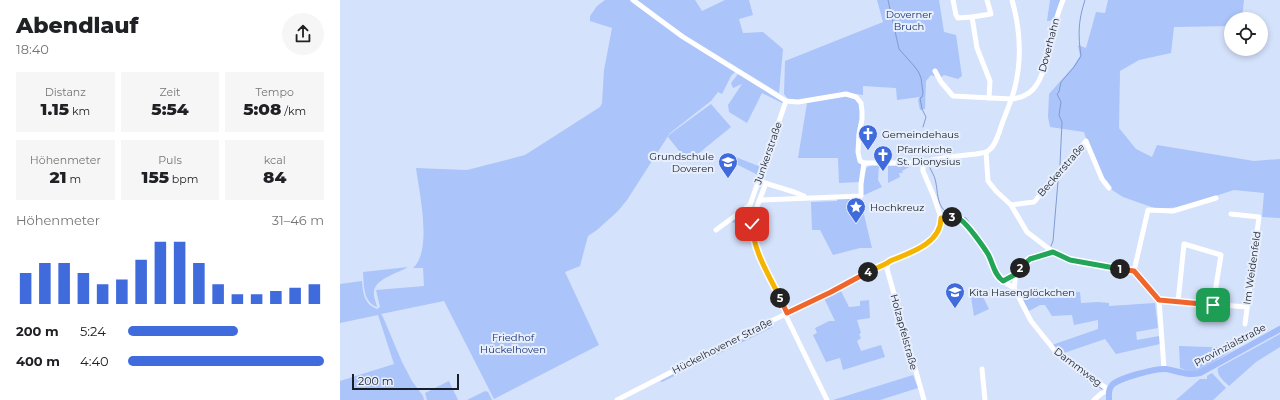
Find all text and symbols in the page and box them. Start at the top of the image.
park label: Doverner Bruch [886,8,932,33]
text: Abendlauf [16,12,138,39]
map controls [1224,12,1268,56]
button: locate [1224,12,1268,56]
button: share [282,13,324,55]
street label: Doverhahn [1035,16,1063,74]
text: 18:40 [16,41,49,57]
text: Distanz [45,85,86,99]
text: Zeit [160,85,180,99]
text: Tempo [255,85,294,99]
text: 1.15 [41,99,69,119]
text: 5:54 [151,99,189,119]
text: 5:08 [243,99,281,119]
text: km [69,104,90,118]
text: /km [281,104,306,118]
street label: Junkerstraße [751,120,785,187]
church icon: Gemeindehaus [857,123,879,151]
place label: Gemeindehaus [882,128,959,141]
street label: Beckerstraße [1034,141,1088,199]
place label: Pfarrkirche St. Dionysius [897,143,960,168]
church icon: Pfarrkirche St. Dionysius [872,144,894,172]
place label: Grundschule Doveren [649,150,714,175]
school or university icon: Grundschule Doveren [717,151,739,179]
text: Höhenmeter [30,153,101,167]
text: Puls [158,153,182,167]
text: kcal [264,153,286,167]
text: 21 [50,167,67,187]
text: 155 [142,167,169,187]
text: 84 [263,167,286,187]
text: m [67,172,81,186]
text: bpm [169,172,198,186]
place icon: Hochkreuz [845,196,867,224]
place label: Hochkreuz [870,201,924,214]
pin [735,207,769,241]
pin: 3 [942,207,962,227]
text: 3 [949,210,955,224]
text: Höhenmeter [16,212,100,228]
text: 31–46 m [272,212,324,228]
icon: check [741,213,763,235]
street label: Im Weidenfeld [1240,230,1264,306]
pin: 2 [1010,258,1030,278]
pin: 1 [1110,259,1130,279]
text: 2 [1017,261,1023,275]
pin: 4 [858,262,878,282]
text: 1 [1118,262,1122,276]
text: 4 [864,265,872,279]
school or university icon: Kita Hasenglöckchen [944,281,966,309]
place label: Kita Hasenglöckchen [969,286,1075,299]
pin: 5 [770,288,790,308]
pin [1196,288,1230,322]
text: 5 [777,291,783,305]
street label: Holzapfelstraße [888,293,920,371]
icon: arrive [1202,294,1224,316]
street label: Hückelhovener Straße [670,315,774,377]
street label: Provinzialstraße [1192,321,1268,369]
text: 200 m [16,323,59,339]
text: 5:24 [80,323,106,339]
park label: Friedhof Hückelhoven [480,331,546,356]
street label: Dammweg [1051,345,1105,389]
text: 400 m [16,353,60,369]
text: 4:40 [80,353,109,369]
scale bar [352,372,459,391]
text: 200 m [358,374,393,388]

